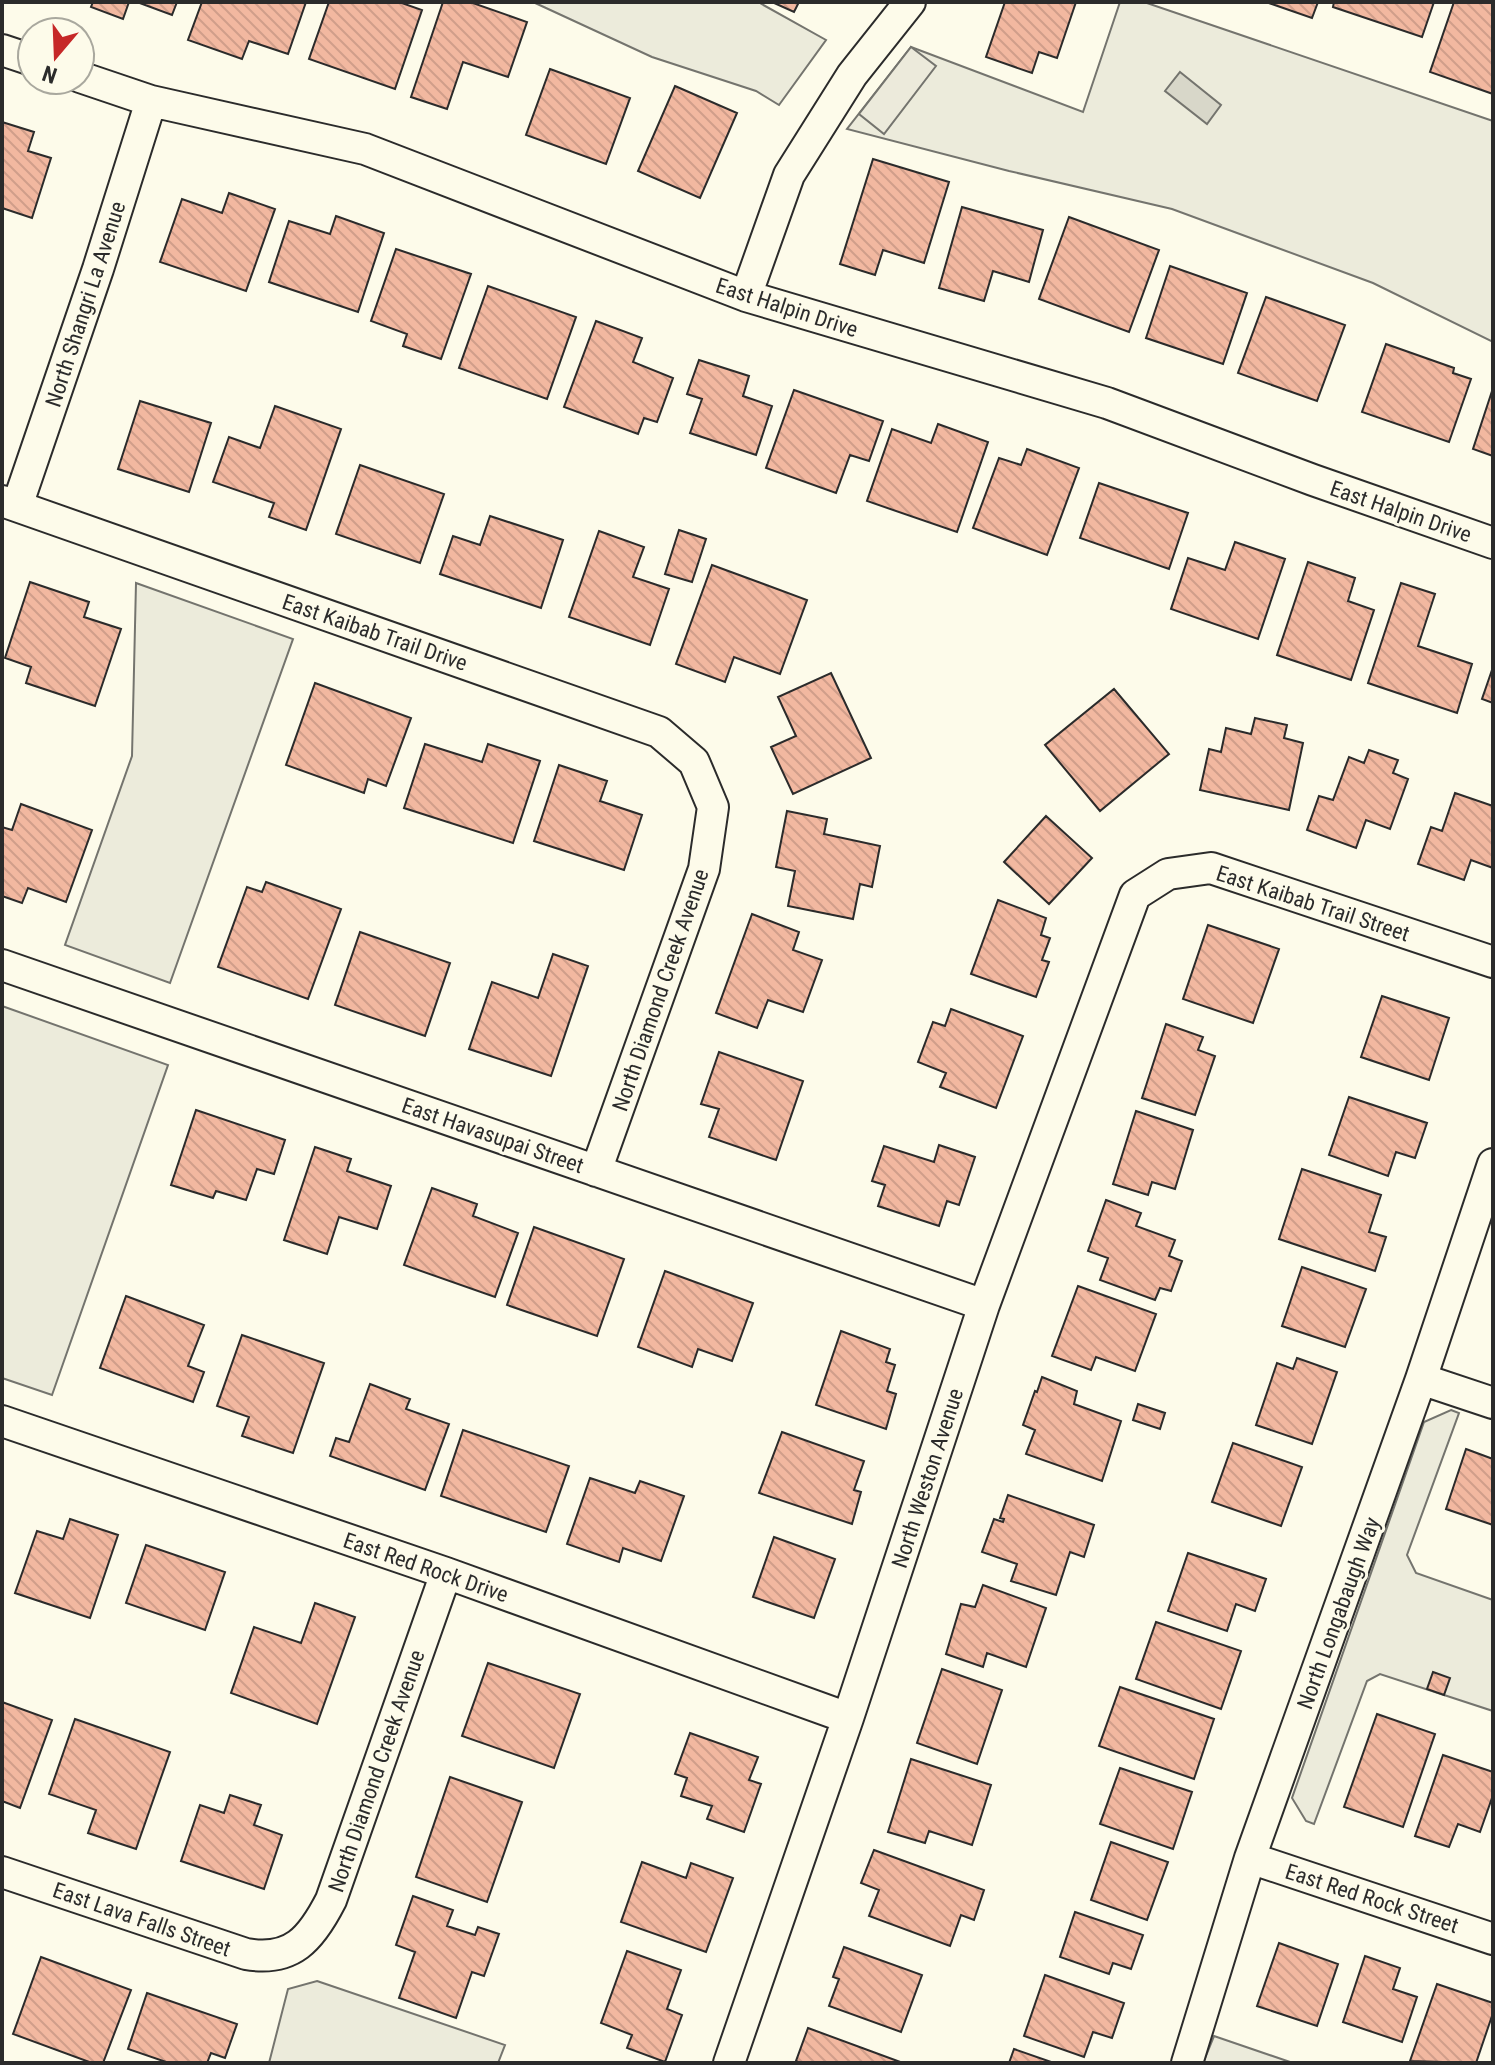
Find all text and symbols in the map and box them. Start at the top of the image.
north arrow [16,16,96,96]
text: N [39,60,60,88]
street label: North Shangri La Avenue [40,198,130,410]
street label: East Halpin Drive [713,273,861,342]
street label: East Halpin Drive [1327,476,1475,547]
street label: East Kaibab Trail Drive [279,589,471,676]
street label: East Kaibab Trail Street [1213,860,1413,947]
street label: North Diamond Creek Avenue [607,866,714,1114]
street label: East Havasupai Street [399,1093,587,1178]
street label: North Weston Avenue [887,1385,968,1571]
street label: North Longabaugh Way [1292,1514,1385,1712]
street label: East Red Rock Drive [340,1528,512,1607]
street label: North Diamond Creek Avenue [323,1647,430,1895]
street label: East Red Rock Street [1282,1859,1462,1938]
street label: East Lava Falls Street [50,1877,234,1962]

